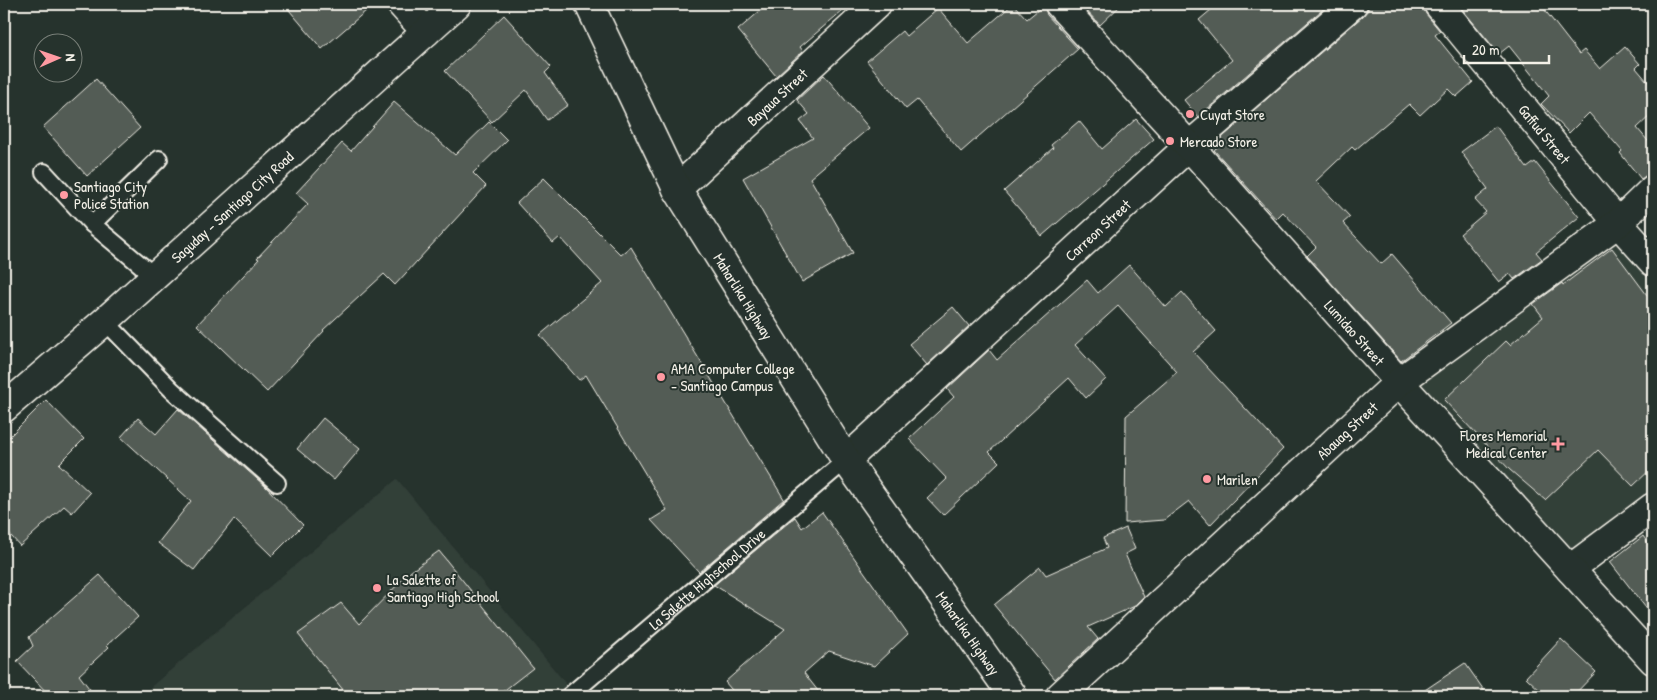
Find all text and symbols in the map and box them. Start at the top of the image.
north arrow [32,32,82,82]
scale bar [1464,32,1550,64]
text: 20 m [1472,39,1499,60]
text: N [62,53,81,62]
street label: Bayaua Street [742,63,813,130]
street label: Gaffud Street [1514,100,1576,169]
place label: Cuyat Store [1200,104,1265,125]
marker: Cuyat Store [1184,108,1196,120]
place label: Mercado Store [1180,131,1258,152]
marker: Mercado Store [1164,135,1176,147]
street label: Saguday - Santiago City Road [166,146,298,267]
place label: Santiago City Police Station [74,176,149,214]
marker: Santiago City Police Station [58,189,70,201]
street label: Carreon Street [1060,193,1136,265]
street label: Maharlika Highway [709,249,779,343]
street label: Lumidao Street [1320,295,1390,370]
place label: AMA Computer College - Santiago Campus [671,358,795,396]
marker: AMA Computer College - Santiago Campus [655,371,667,383]
street label: Abauag Street [1312,396,1383,464]
place label: Flores Memorial Medical Center [1459,425,1547,463]
marker: Flores Memorial Medical Center [1551,437,1565,451]
place label: Marilen [1217,469,1258,490]
marker: Marilen [1201,473,1213,485]
street label: La Salette Highschool Drive [644,523,769,634]
place label: La Salette of Santiago High School [387,569,499,607]
marker: La Salette of Santiago High School [371,582,383,594]
street label: Maharlika Highway [931,587,1005,679]

